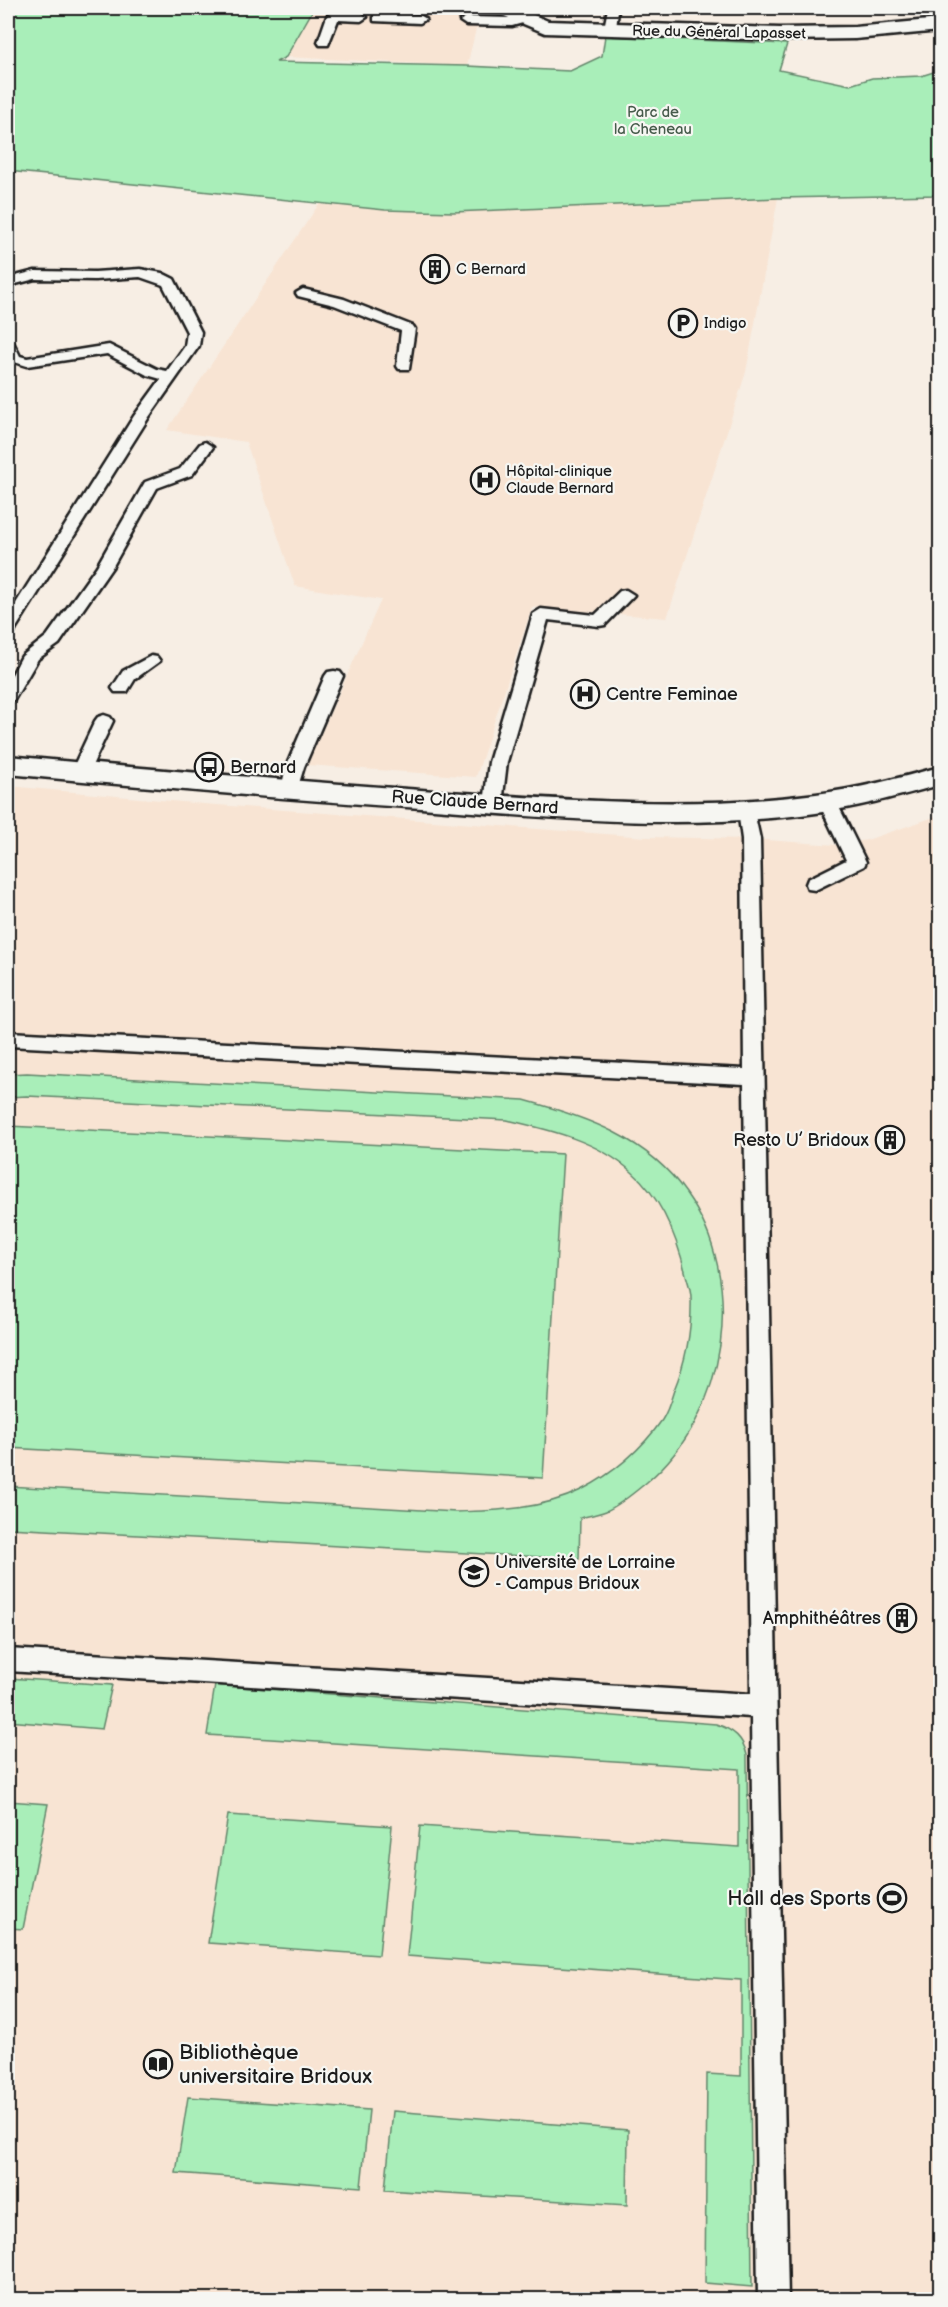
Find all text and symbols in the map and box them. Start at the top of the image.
street label: Rue du Général Lapasset [632,21,807,44]
park label: Parc de la Cheneau [614,103,692,139]
building icon: C Bernard [419,253,451,285]
place label: C Bernard [456,260,526,279]
parking icon: Indigo [667,307,699,339]
place label: Indigo [704,314,746,333]
place label: Hôpital-clinique Claude Bernard [506,462,614,498]
hospital icon: Hôpital-clinique Claude Bernard [469,464,501,496]
hospital icon: Centre Feminae [569,678,601,710]
place label: Centre Feminae [606,684,738,705]
bus stop icon: Bernard [193,751,225,783]
place label: Bernard [230,757,296,778]
street label: Rue Claude Bernard [391,786,559,819]
building icon: Resto U’ Bridoux [874,1124,906,1156]
place label: Resto U’ Bridoux [733,1130,870,1151]
place label: Université de Lorraine - Campus Bridoux [495,1552,675,1594]
school or university icon: Université de Lorraine - Campus Bridoux [458,1556,490,1588]
building icon: Amphithéâtres [886,1602,918,1634]
place label: Amphithéâtres [763,1608,881,1629]
sports icon: Hall des Sports [876,1882,908,1914]
place label: Hall des Sports [727,1886,871,1911]
place label: Bibliothèque universitaire Bridoux [179,2040,372,2089]
library icon: Bibliothèque universitaire Bridoux [142,2048,174,2080]

